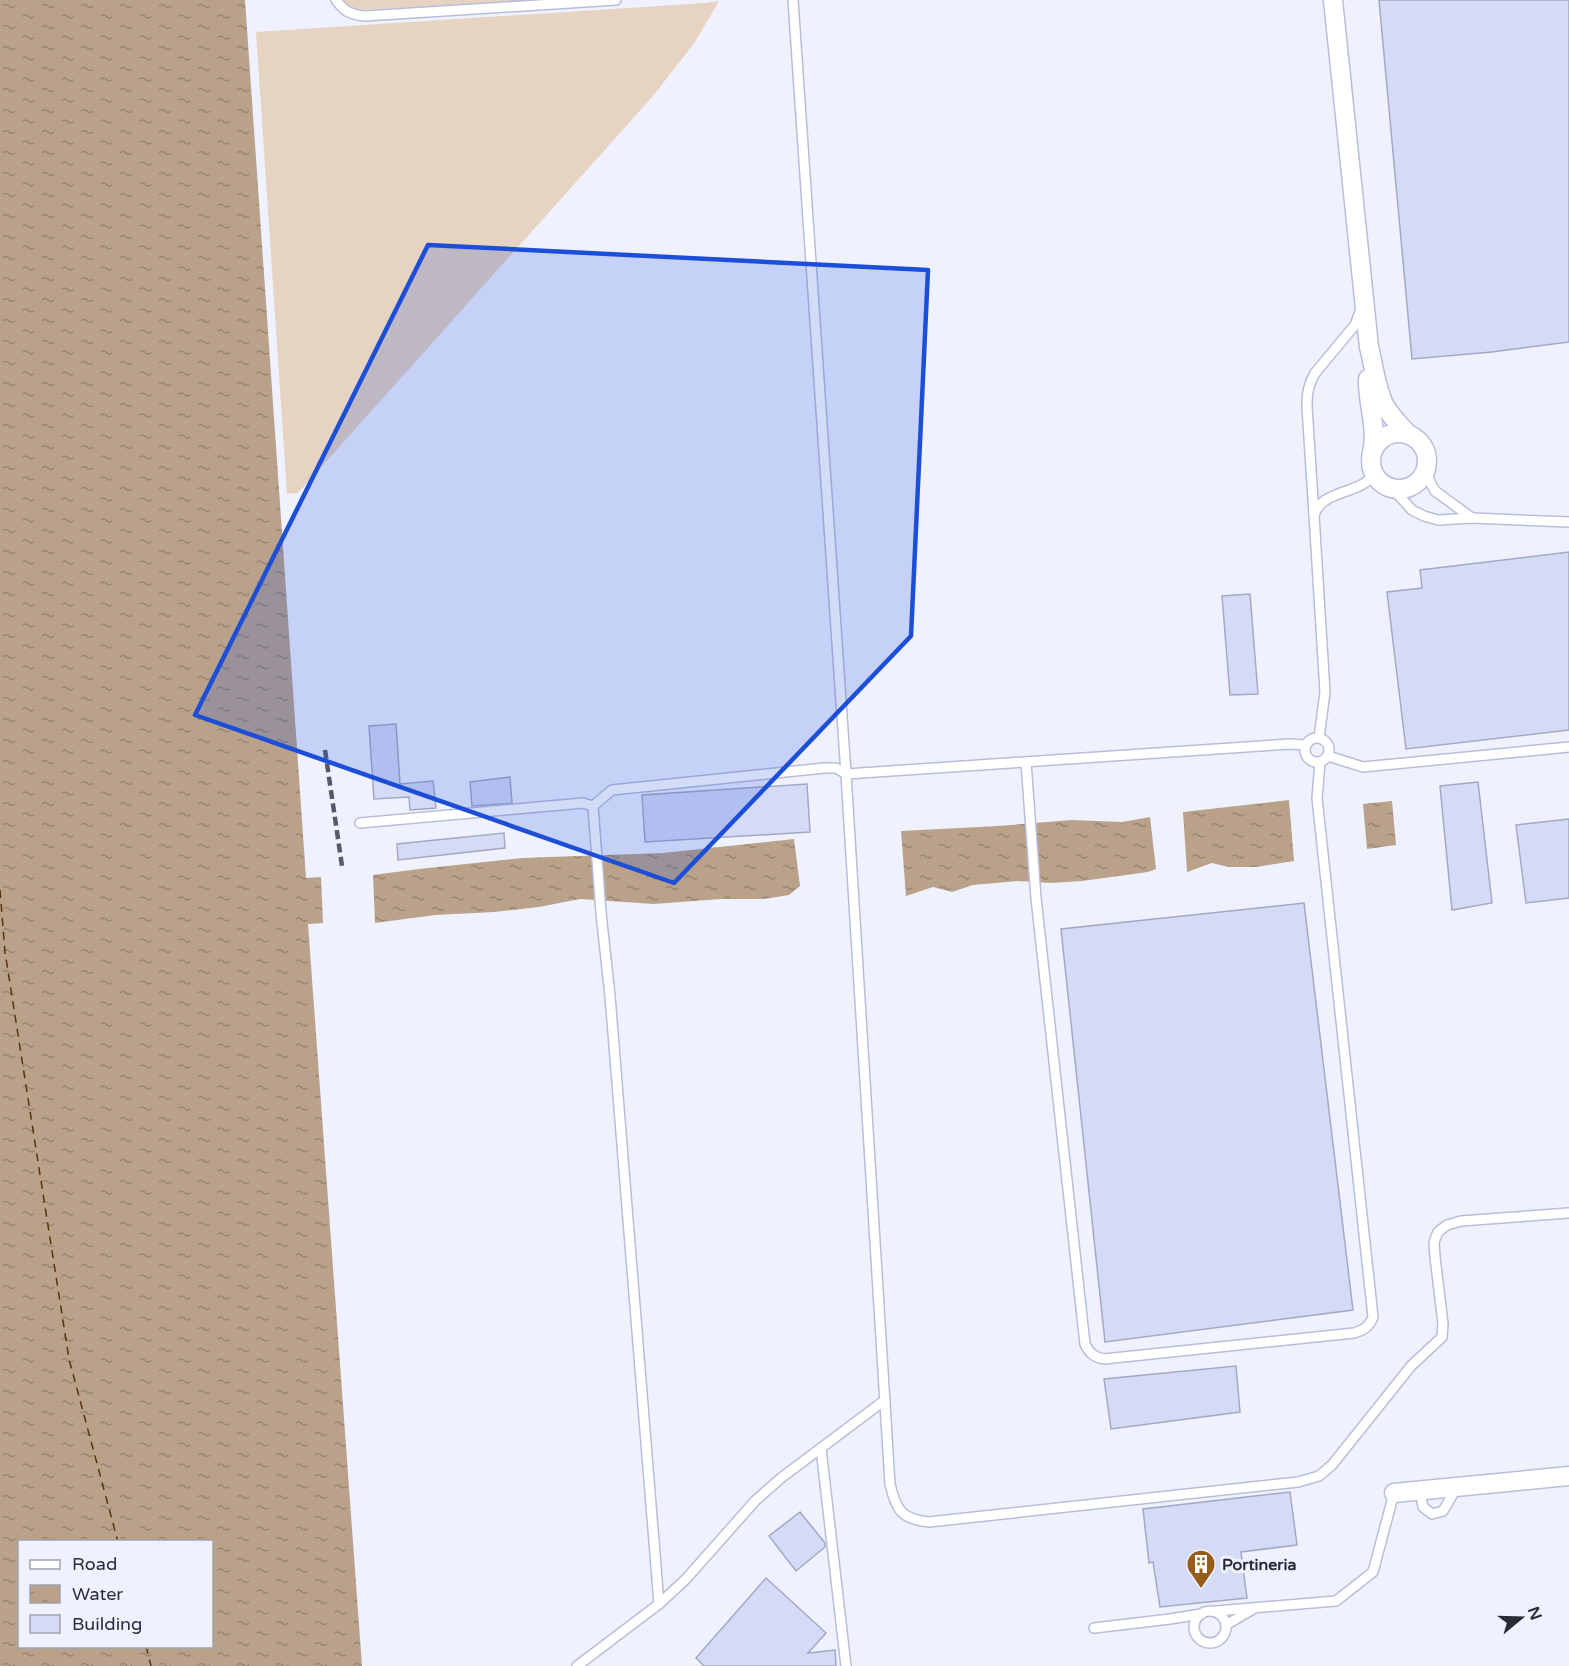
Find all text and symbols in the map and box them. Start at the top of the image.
legend [18,1540,213,1648]
building icon: Portineria [1185,1548,1217,1590]
text: Road [72,1553,117,1575]
place label: Portineria [1222,1555,1296,1575]
text: Water [72,1583,123,1605]
north arrow [1491,1588,1551,1648]
text: N [1523,1604,1546,1623]
text: Building [72,1613,142,1635]

